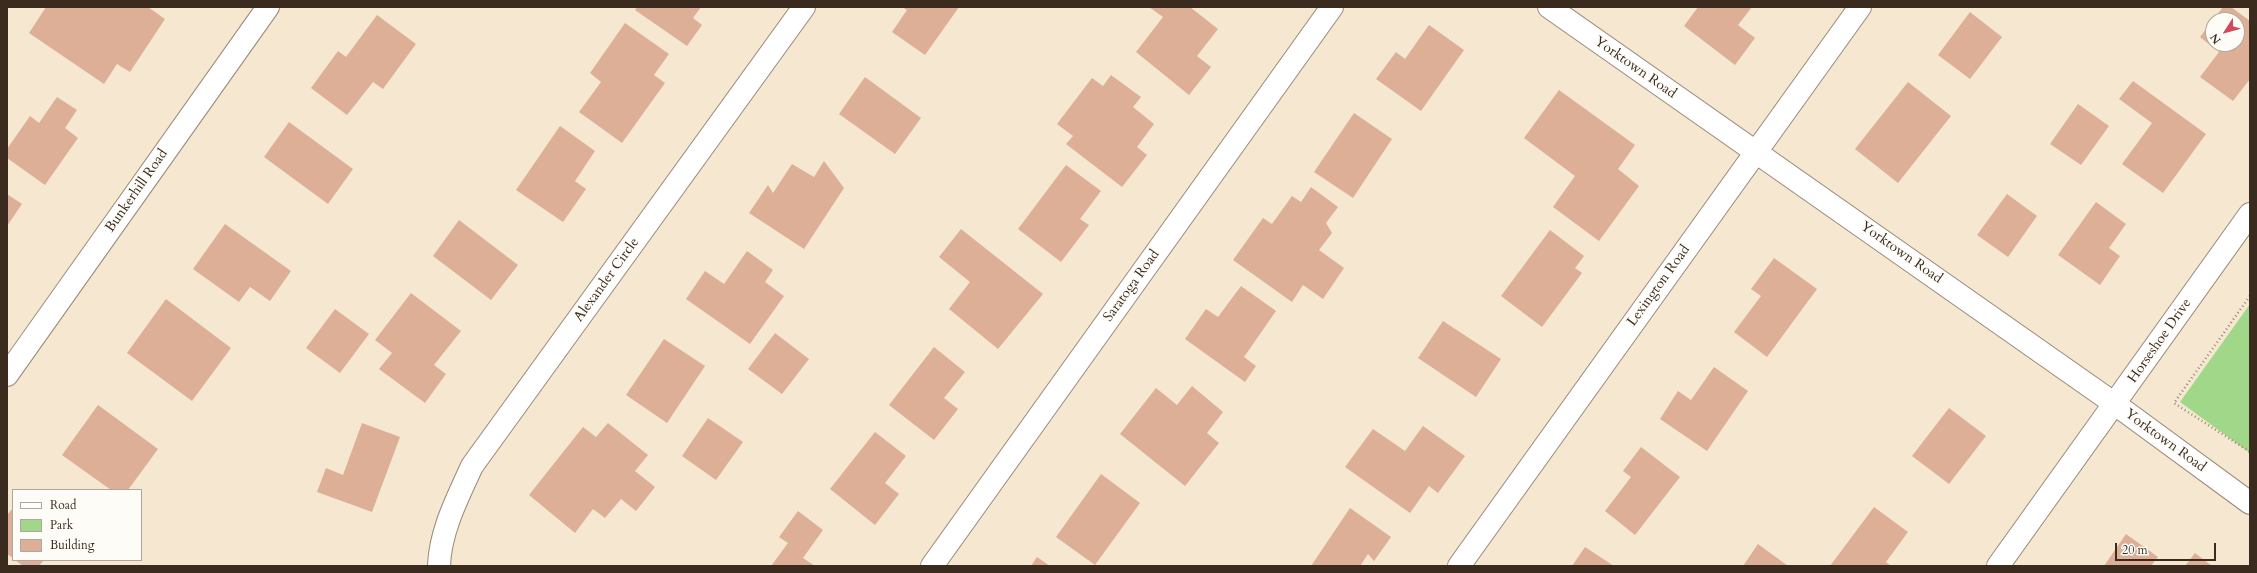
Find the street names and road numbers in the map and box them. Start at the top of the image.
street label: Yorktown Road [1591,34,1679,102]
street label: Bunkerhill Road [102,146,172,236]
street label: Yorktown Road [1857,219,1945,287]
street label: Alexander Circle [571,235,643,325]
street label: Lexington Road [1624,242,1694,330]
street label: Saratoga Road [1100,247,1164,325]
street label: Horseshoe Drive [2125,296,2195,386]
street label: Yorktown Road [2121,406,2209,476]

